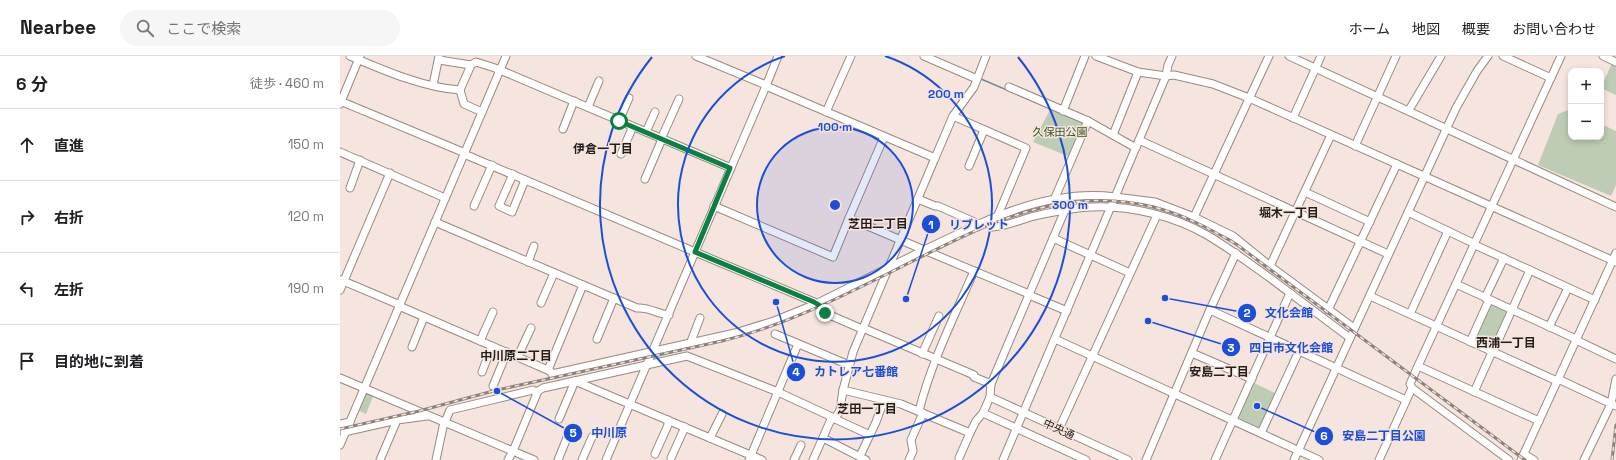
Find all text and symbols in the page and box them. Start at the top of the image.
search box [120,10,400,46]
text: Nearbee [20,15,96,40]
icon: search [134,17,156,39]
text: ここで検索 [166,19,241,38]
text: ホーム [1348,20,1390,38]
text: 地図 [1412,20,1440,38]
text: 概要 [1462,20,1490,38]
text: お問い合わせ [1512,20,1596,38]
map controls [1568,68,1604,140]
button: + [1568,68,1604,104]
text: 6 分 [16,73,48,95]
text: 徒歩 · 460 m [250,75,324,92]
text: 200 m [928,86,964,102]
button: − [1568,104,1604,140]
route start [610,112,628,130]
text: 100 m [818,119,852,135]
park label: 久保田公園 [1033,125,1088,139]
icon: ahead [16,134,38,156]
text: 直進 [54,136,84,155]
text: 150 m [288,136,324,153]
district label: 伊倉一丁目 [573,141,633,157]
text: 300 m [1052,197,1088,213]
centre of rings [828,198,842,212]
district label: 堀木一丁目 [1259,205,1319,221]
icon: right [16,206,38,228]
text: 右折 [54,208,84,227]
text: 120 m [288,208,324,225]
callout: リブレット [921,212,1017,236]
district label: 芝田二丁目 [848,216,908,232]
text: 1 [928,217,934,233]
text: リブレット [949,217,1009,233]
icon: left [16,278,38,300]
text: 左折 [54,280,84,299]
text: 190 m [288,280,324,297]
callout: 文化会館 [1237,301,1321,325]
route end [816,304,834,322]
text: 2 [1243,305,1251,321]
text: 文化会館 [1265,305,1313,321]
callout: 四日市文化会館 [1221,335,1341,359]
district label: 西浦一丁目 [1476,335,1536,351]
text: 3 [1227,340,1235,356]
text: 四日市文化会館 [1249,340,1333,356]
district label: 中川原二丁目 [480,348,552,364]
icon: arrive [16,350,38,372]
text: 目的地に到着 [54,352,144,371]
callout: カトレア七番館 [786,360,906,384]
text: 4 [792,364,800,380]
text: カトレア七番館 [814,364,898,380]
district label: 安島二丁目 [1189,364,1249,380]
district label: 芝田一丁目 [837,401,897,417]
street label: 中央通 [1041,416,1077,442]
callout: 中川原 [563,421,635,445]
callout: 安島二丁目公園 [1314,424,1434,448]
text: 5 [569,425,577,441]
text: 中川原 [591,425,627,441]
text: 6 [1320,428,1328,444]
text: 安島二丁目公園 [1342,428,1426,444]

